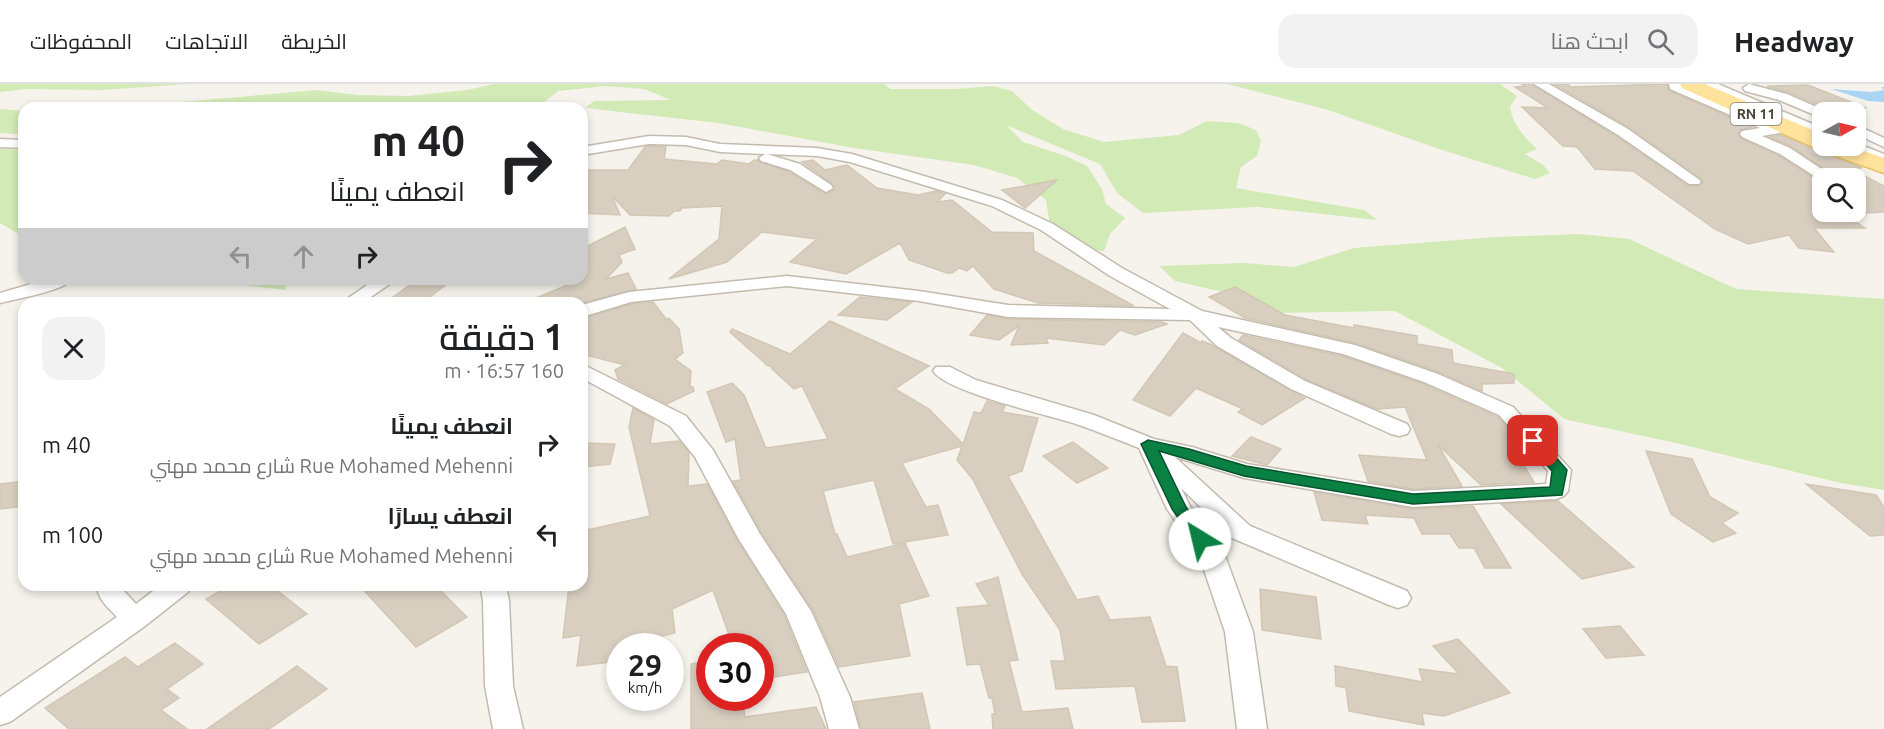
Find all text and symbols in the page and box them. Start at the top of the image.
search box [1278,14,1698,68]
icon: search [1644,25,1677,58]
text: Headway [1734,26,1854,57]
text: ابحث هنا [1551,28,1629,53]
text: المحفوظات [30,29,132,53]
text: الاتجاهات [165,29,248,53]
text: الخريطة [281,29,347,53]
north arrow [1812,102,1866,156]
map controls [1812,102,1866,222]
road number: RN 11 [1730,103,1782,125]
text: 40 m [371,117,465,164]
icon: right [486,126,564,204]
button: search [1812,168,1866,222]
text: انعطف يمينًا [329,176,465,206]
icon: left [224,240,257,273]
icon: ahead [287,240,320,273]
icon: right [350,240,383,273]
text: 1 دقيقة [439,316,564,357]
button: close [42,317,105,380]
text: 160 m · 16:57 [444,359,564,382]
text: انعطف يمينًا [391,413,513,438]
pin [1507,415,1558,466]
icon: arrive [1516,424,1549,457]
icon: right [531,428,564,461]
text: 40 m [42,432,91,457]
text: Rue Mohamed Mehenni شارع محمد مهني [150,454,513,477]
text: انعطف يسارًا [388,503,513,528]
position arrow [1168,507,1232,571]
icon: left [531,518,564,551]
text: 100 m [42,522,103,547]
text: Rue Mohamed Mehenni شارع محمد مهني [150,544,513,567]
speed limit sign: 30 [696,633,774,711]
text: 29 [628,648,662,682]
text: km/h [628,679,662,696]

